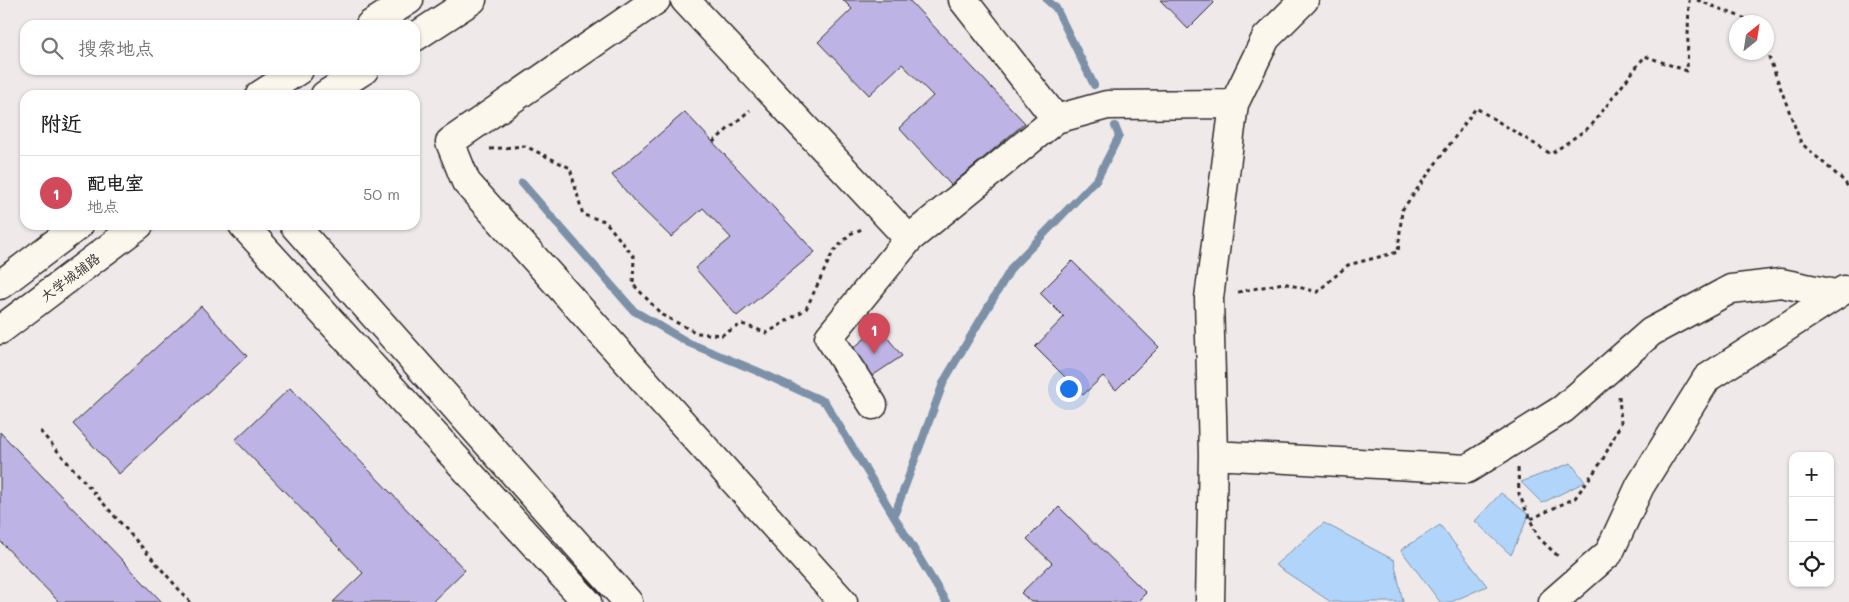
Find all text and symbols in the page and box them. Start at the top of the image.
north arrow [1729,15,1774,60]
search box [20,20,420,75]
icon: search [38,34,66,62]
text: 搜索地点 [78,35,154,60]
text: 附近 [40,109,82,136]
text: 配电室 [87,170,144,195]
text: 1 [52,183,60,204]
text: 50 m [363,183,400,204]
text: 地点 [87,195,119,216]
street label: 大学城辅路 [36,248,104,306]
pin: 1 [858,313,890,354]
your location [1056,376,1082,402]
map controls [1789,452,1834,587]
button: + [1789,452,1834,497]
button: − [1789,497,1834,542]
button: locate [1789,542,1834,587]

